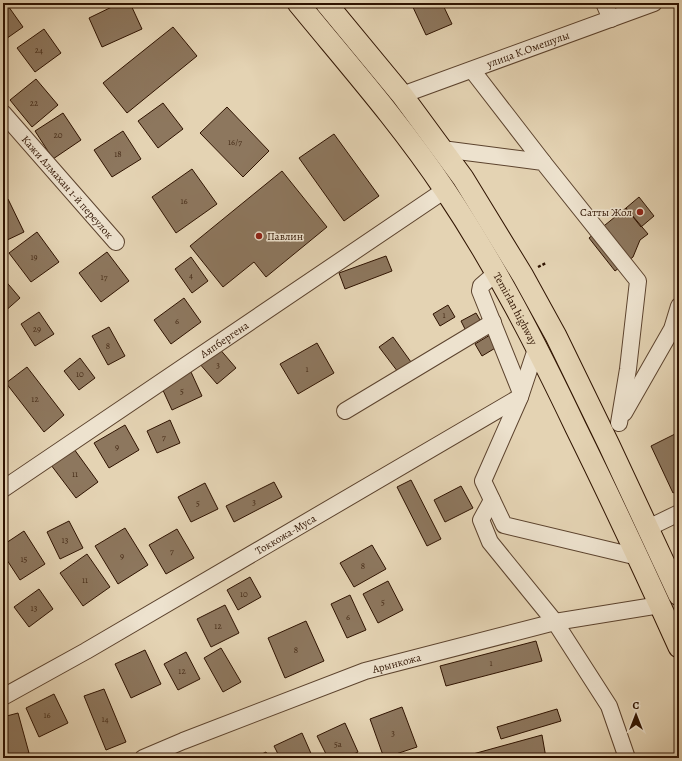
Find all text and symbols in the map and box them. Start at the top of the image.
street label: улица К.Омешулы [484,28,571,72]
house number: 24 [35,44,43,56]
house number: 22 [30,97,39,109]
house number: 20 [53,129,63,141]
street label: Кажи Алмахан 1-й переулок [18,132,117,242]
house number: 16/7 [228,136,242,148]
house number: 18 [114,148,122,160]
house number: 16 [180,195,188,207]
place label: Сатты Жол [580,205,633,220]
marker: Сатты Жол [635,207,645,217]
place label: Павлин [267,229,303,244]
marker: Павлин [254,231,264,241]
house number: 19 [30,251,38,263]
house number: 4 [189,269,193,281]
street label: Temirlan highway [489,270,541,348]
house number: 17 [101,271,108,283]
house number: 1 [442,309,446,321]
house number: 6 [175,315,179,327]
street label: Аяпбергена [196,317,252,362]
house number: 29 [33,323,41,335]
house number: 8 [106,340,110,352]
house number: 3 [216,359,220,371]
house number: 1 [305,363,309,375]
house number: 10 [76,368,84,380]
house number: 5 [180,385,184,397]
house number: 12 [31,393,39,405]
house number: 7 [162,431,166,443]
house number: 9 [115,441,119,453]
house number: 11 [72,468,78,480]
house number: 3 [252,496,256,508]
house number: 5 [196,497,200,509]
street label: Токкожа-Муса [253,511,320,558]
house number: 13 [62,534,69,546]
house number: 7 [170,545,174,557]
house number: 9 [120,550,124,562]
house number: 15 [21,553,28,565]
house number: 8 [361,560,365,572]
house number: 11 [82,574,88,586]
house number: 10 [240,588,248,600]
house number: 5 [381,596,385,608]
house number: 13 [31,602,38,614]
house number: 6 [346,611,350,623]
house number: 12 [214,620,222,632]
house number: 8 [294,644,298,656]
street label: Арынкожа [370,650,423,677]
house number: 1 [489,657,493,669]
house number: 12 [178,665,186,677]
north arrow [616,695,656,735]
text: С [633,698,640,713]
house number: 16 [43,709,51,721]
house number: 14 [101,713,109,725]
house number: 3 [391,727,395,739]
house number: 5а [334,738,343,750]

